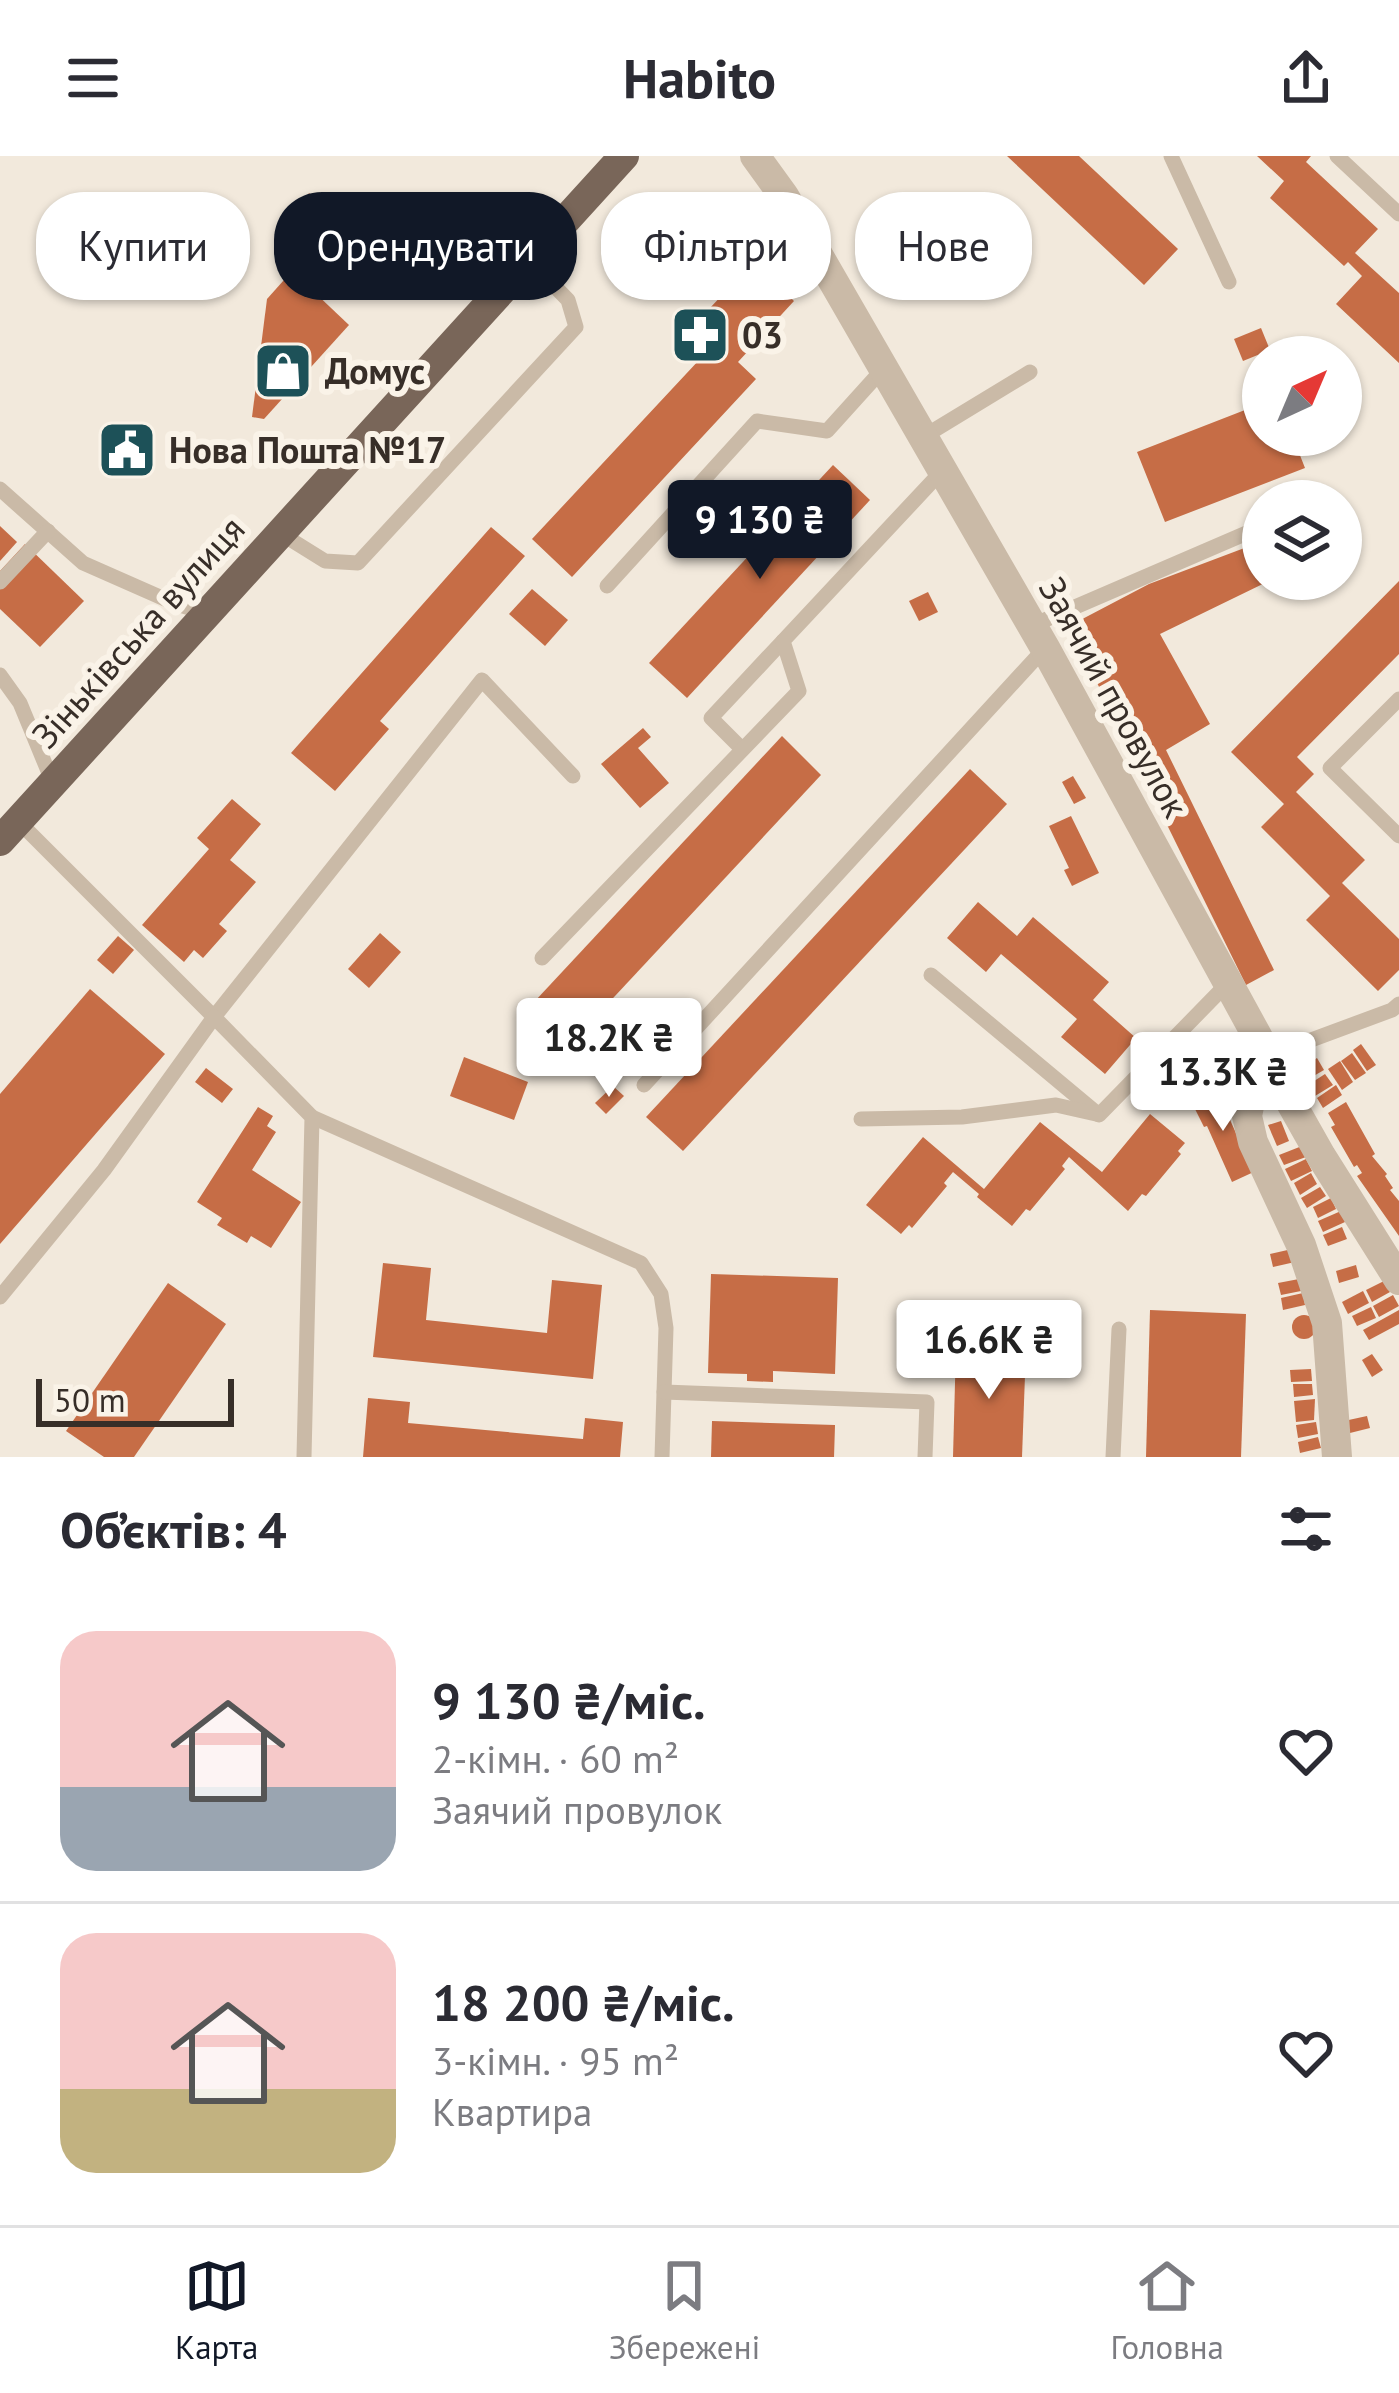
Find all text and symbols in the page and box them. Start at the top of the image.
text: Habito [623,43,776,113]
icon: menu [60,45,126,111]
icon: share [1273,45,1339,111]
chip: Купити [36,192,250,300]
chip: Орендувати [274,192,577,300]
chip: Фільтри [601,192,831,300]
chip: Нове [855,192,1032,300]
pharmacy icon: 03 [669,304,731,366]
place label: 03 [742,311,783,358]
north arrow [1242,336,1362,456]
map controls [1242,336,1362,600]
shop icon: Домус [252,340,314,402]
place label: Домус [325,347,425,394]
public building icon: Нова Пошта №17 [96,419,158,481]
place label: Нова Пошта №17 [169,426,446,473]
pin: 9 130 ₴ [649,480,871,582]
button: layers [1242,480,1362,600]
text: 9 130 ₴ [695,493,825,544]
street label: Зіньківська вулиця [21,506,254,758]
street label: Заячий провулок [1029,568,1200,825]
pin: 18.2K ₴ [498,998,720,1100]
text: 18.2K ₴ [544,1011,674,1062]
pin: 13.3K ₴ [1112,1032,1334,1134]
text: 13.3K ₴ [1158,1045,1288,1096]
pin: 16.6K ₴ [878,1300,1100,1402]
text: 16.6K ₴ [924,1313,1054,1364]
scale bar [36,1373,234,1426]
text: 50 m [54,1378,126,1421]
text: Об’єктів: 4 [60,1496,287,1562]
icon: filters [1273,1496,1339,1562]
text: 9 130 ₴/міс. [432,1667,706,1733]
icon: home [156,1679,300,1823]
icon: heart [1273,1718,1339,1784]
text: 2-кімн. · 60 m² [432,1733,679,1784]
text: Заячий провулок [432,1784,722,1835]
text: 18 200 ₴/міс. [432,1969,734,2035]
icon: home [156,1981,300,2125]
icon: heart [1273,2020,1339,2086]
text: 3-кімн. · 95 m² [432,2035,679,2086]
text: Квартира [432,2086,592,2137]
tab: Карта [175,2253,258,2368]
tab: Збережені [609,2253,760,2368]
tab: Головна [1111,2253,1224,2368]

